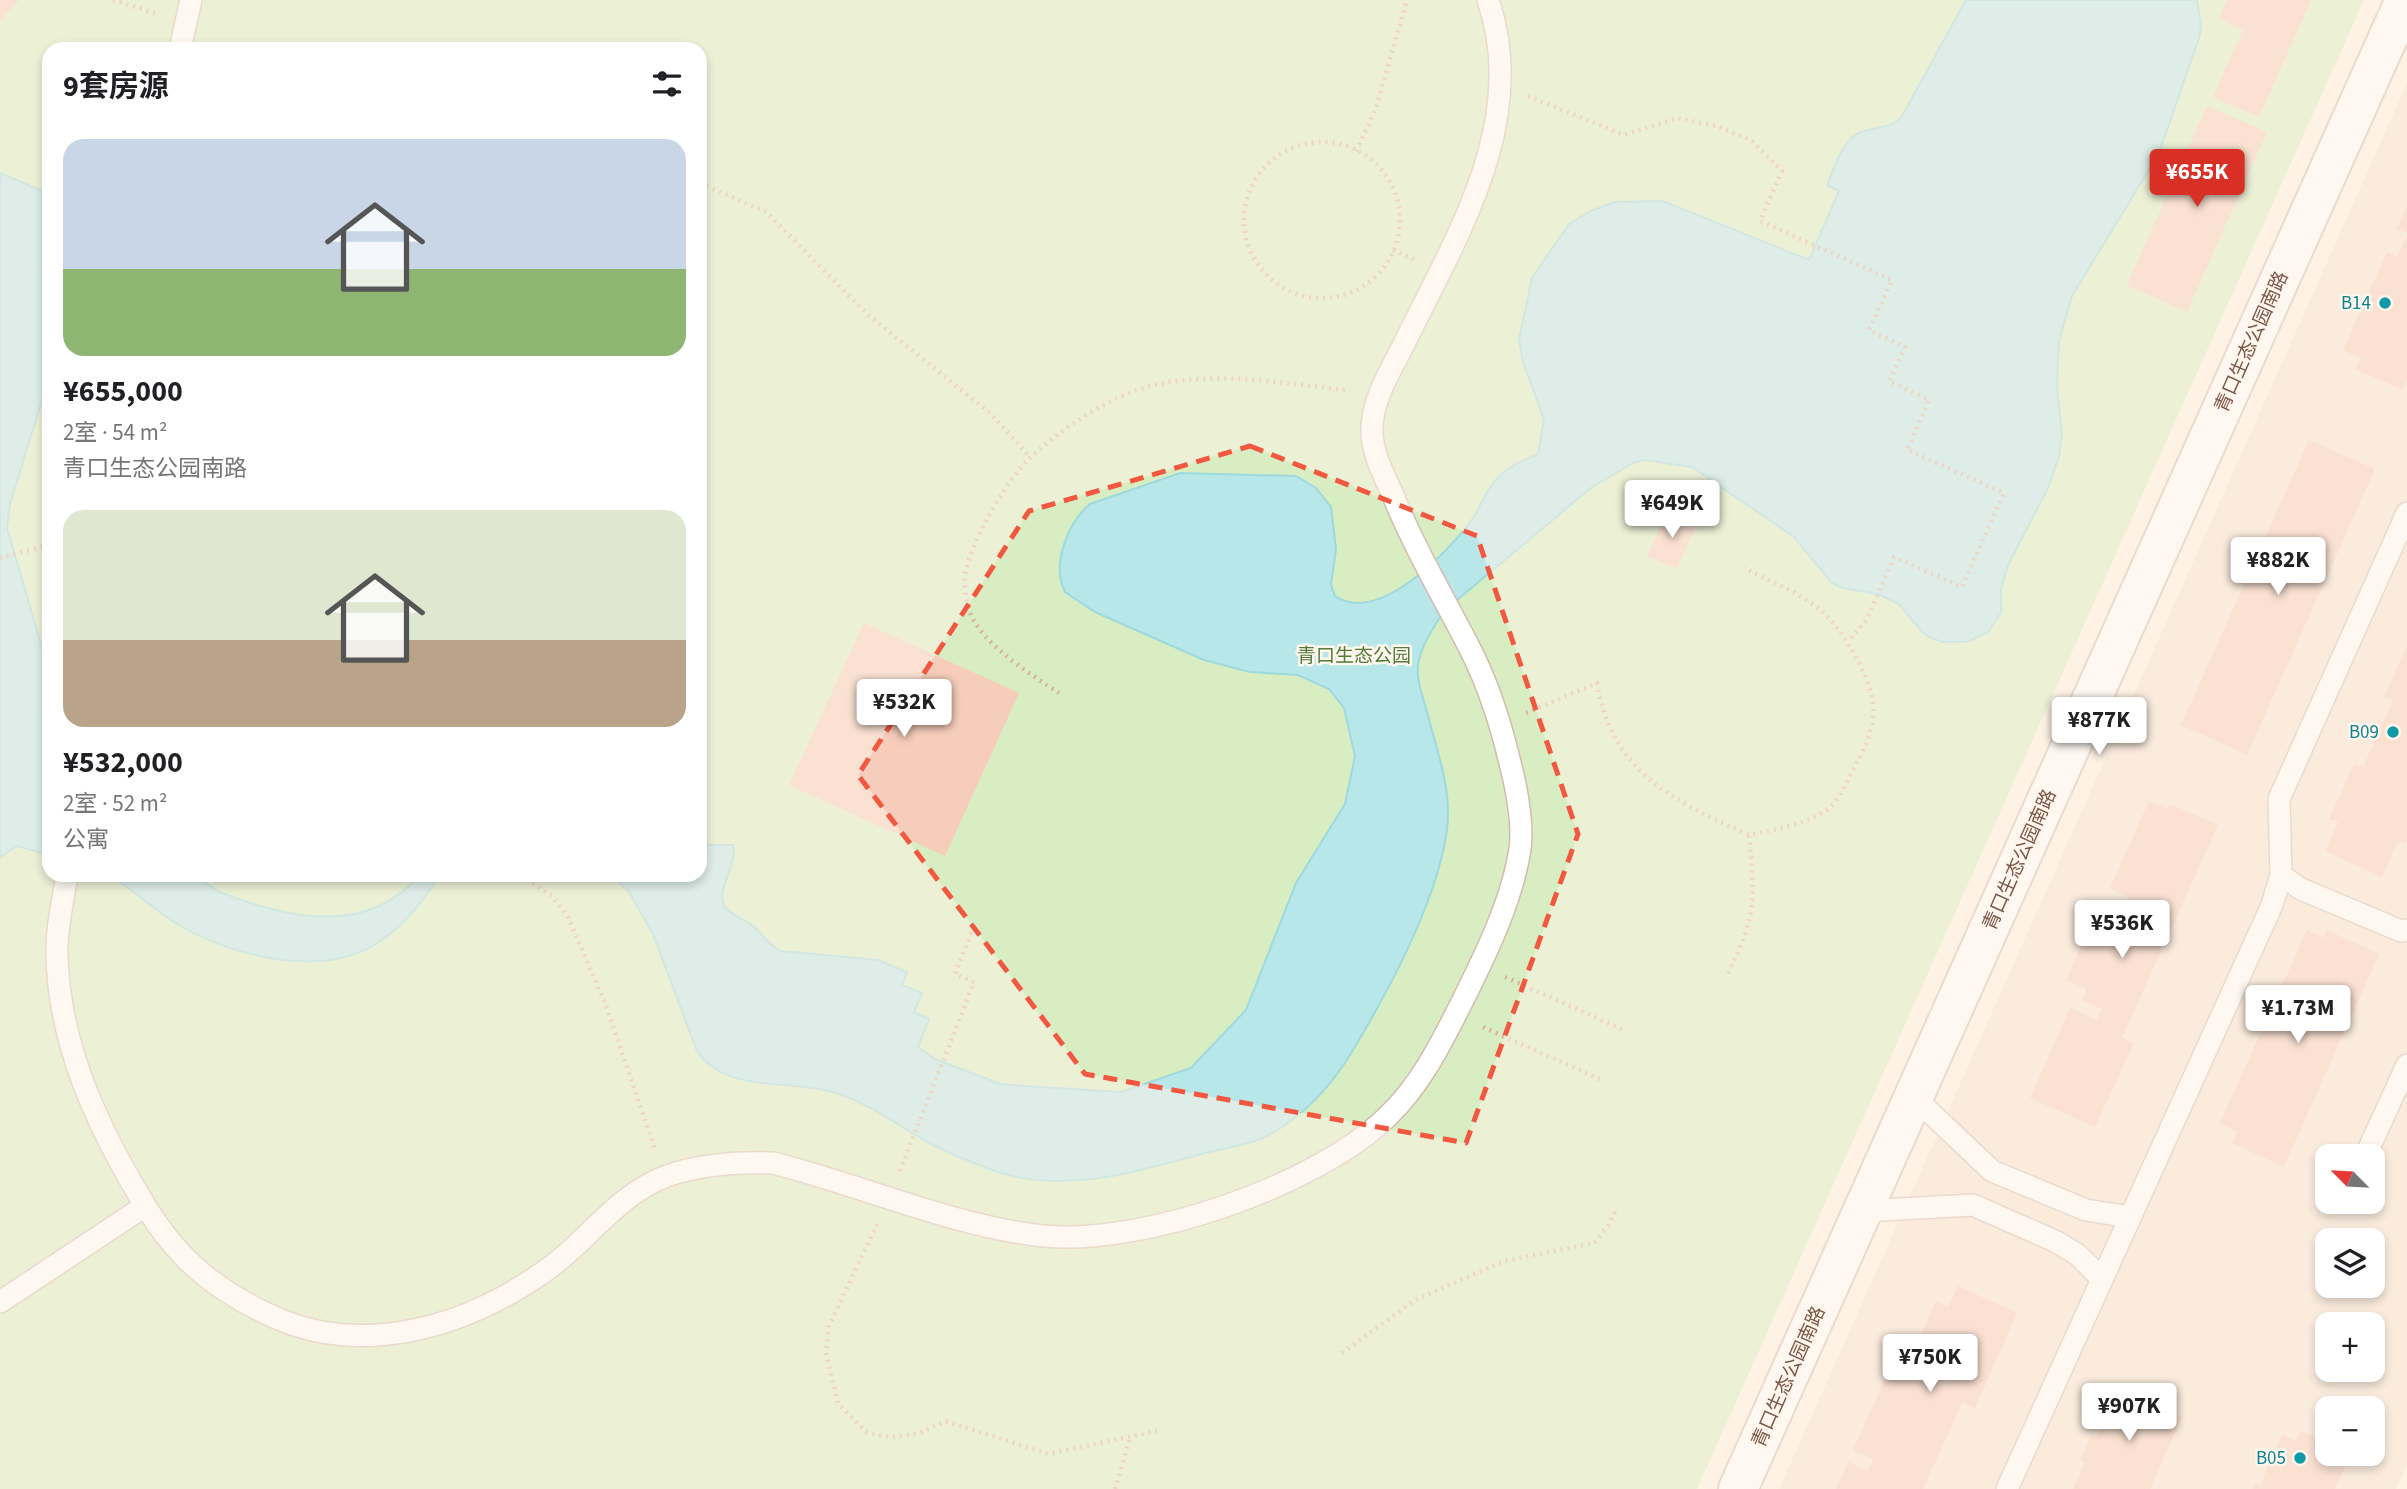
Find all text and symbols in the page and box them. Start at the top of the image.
text: 9套房源 [63,65,169,108]
icon: filters [648,65,686,103]
pin: ¥655K [2148,150,2246,209]
text: ¥655K [2166,155,2228,188]
icon: home [312,184,438,310]
street label: 青口生态公园南路 [2209,267,2295,417]
place label: B14 [2341,290,2371,317]
marker: B14 [2377,295,2393,311]
text: ¥655,000 [63,370,183,413]
text: 2室 · 54 m² [63,416,167,449]
text: 青口生态公园南路 [63,452,247,485]
pin: ¥649K [1623,480,1721,540]
text: ¥649K [1641,486,1703,519]
pin: ¥882K [2229,538,2327,597]
text: ¥882K [2247,543,2309,576]
icon: home [312,555,438,681]
park label: 青口生态公园 [1297,643,1411,670]
pin: ¥532K [855,680,953,739]
text: ¥532K [873,685,935,718]
pin: ¥877K [2050,698,2148,757]
text: ¥877K [2068,703,2130,736]
place label: B09 [2349,719,2379,746]
marker: B09 [2385,724,2401,740]
text: ¥532,000 [63,741,183,784]
street label: 青口生态公园南路 [1977,785,2063,935]
text: 2室 · 52 m² [63,787,167,820]
text: 公寓 [63,823,109,856]
pin: ¥536K [2073,900,2171,960]
text: ¥536K [2091,906,2153,939]
pin: ¥1.73M [2241,986,2355,1045]
text: ¥1.73M [2261,991,2335,1024]
north arrow [2315,1144,2385,1214]
map controls [2315,1144,2385,1466]
button: layers [2315,1228,2385,1298]
street label: 青口生态公园南路 [1746,1302,1832,1452]
button: + [2315,1312,2385,1382]
pin: ¥750K [1881,1334,1979,1394]
text: ¥750K [1899,1340,1961,1373]
pin: ¥907K [2080,1384,2178,1443]
text: ¥907K [2098,1389,2160,1422]
button: − [2315,1396,2385,1466]
place label: B05 [2256,1445,2286,1472]
marker: B05 [2292,1450,2308,1466]

